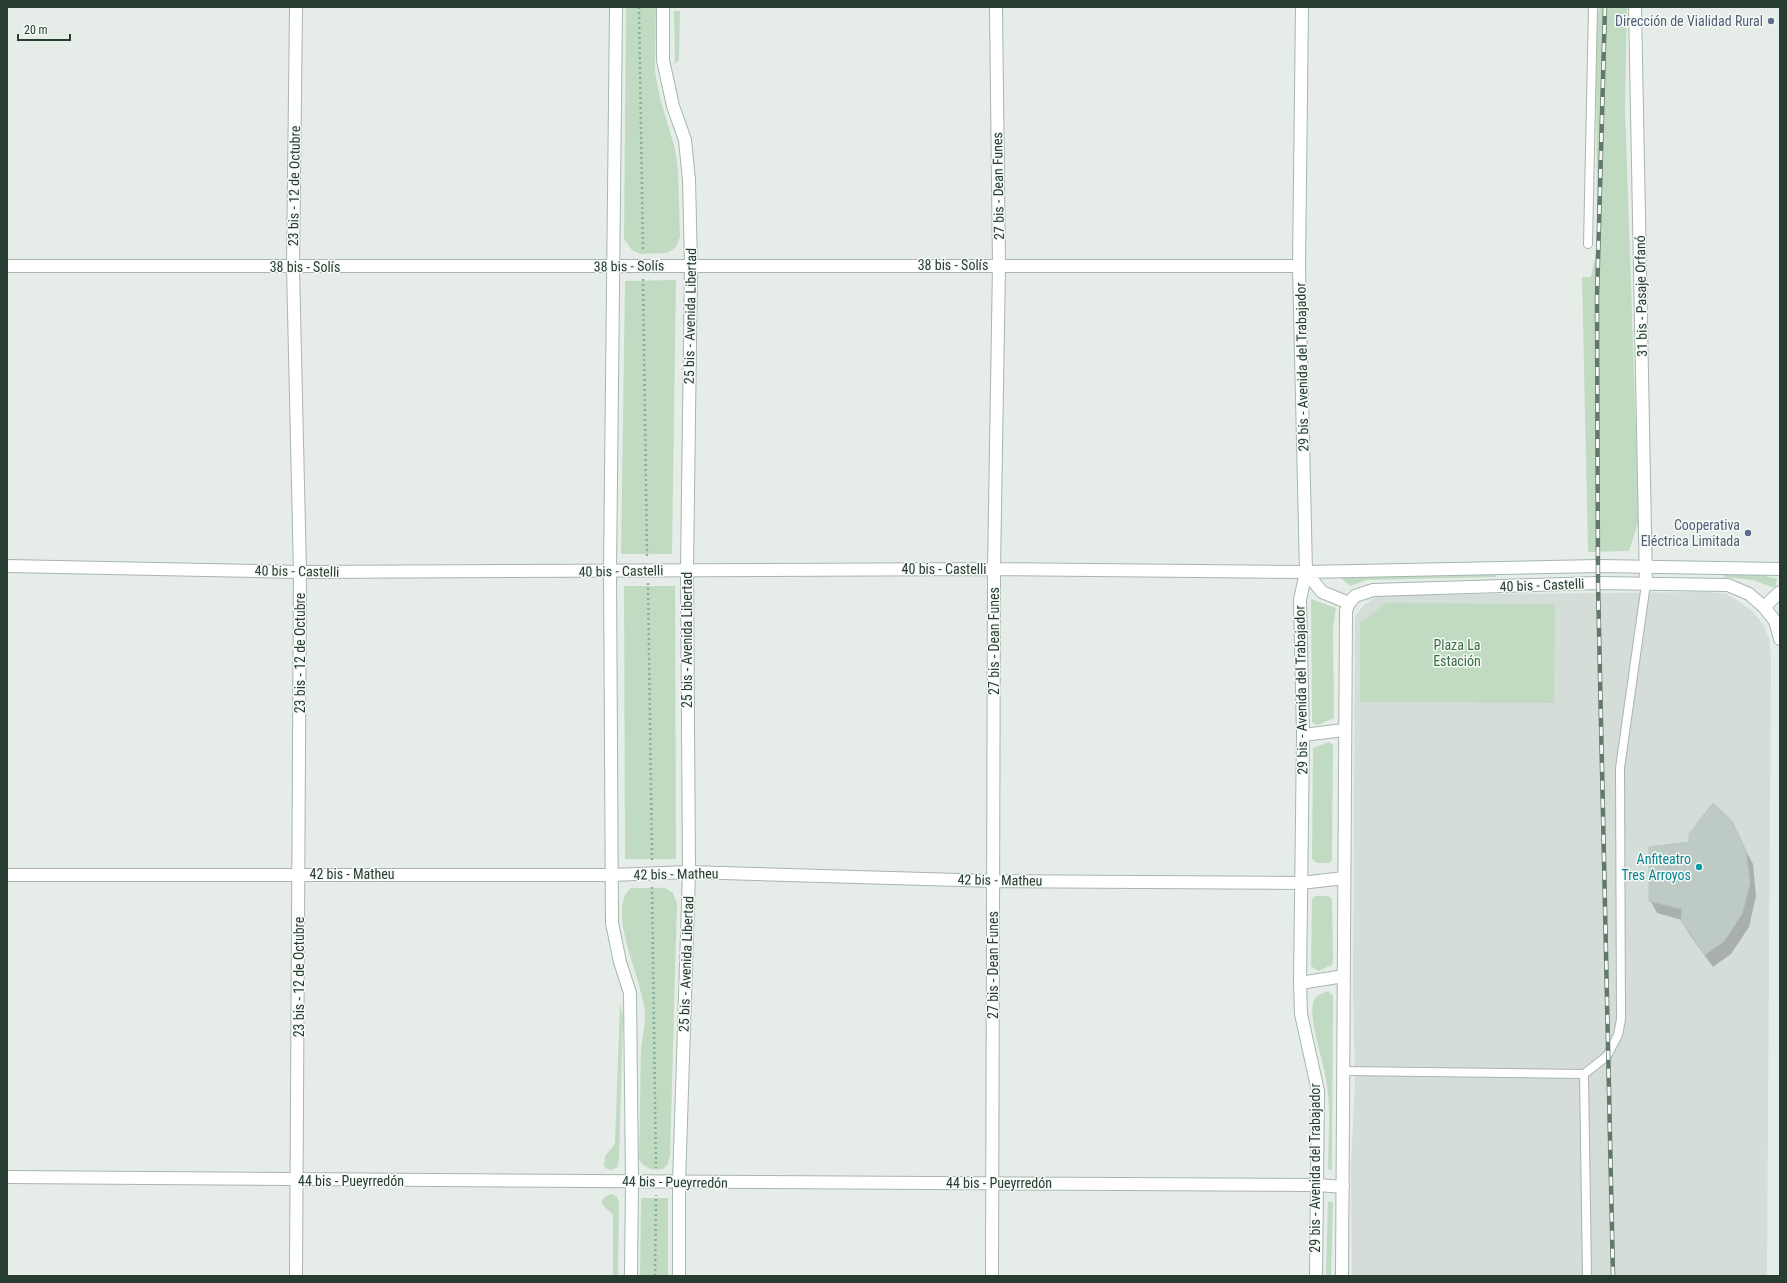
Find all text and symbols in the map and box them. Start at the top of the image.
place label: Dirección de Vialidad Rural [1615,13,1763,29]
scale bar [18,16,70,42]
marker: Dirección de Vialidad Rural [1766,16,1776,26]
text: 20 m [24,23,48,37]
street label: 23 bis - 12 de Octubre [285,125,303,246]
street label: 27 bis - Dean Funes [989,132,1007,240]
street label: 31 bis - Pasaje Orfanó [1632,235,1650,357]
street label: 25 bis - Avenida Libertad [681,248,699,384]
street label: 38 bis - Solís [594,257,664,275]
street label: 38 bis - Solís [918,257,988,273]
street label: 38 bis - Solís [270,259,340,275]
street label: 29 bis - Avenida del Trabajador [1293,282,1311,452]
place label: Cooperativa Eléctrica Limitada [1641,517,1740,549]
marker: Cooperativa Eléctrica Limitada [1743,528,1753,538]
street label: 40 bis - Castelli [902,561,986,577]
street label: 40 bis - Castelli [254,562,340,580]
street label: 40 bis - Castelli [578,562,664,580]
street label: 25 bis - Avenida Libertad [679,572,695,708]
street label: 40 bis - Castelli [1499,576,1585,594]
street label: 27 bis - Dean Funes [986,587,1002,695]
street label: 23 bis - 12 de Octubre [292,592,308,713]
street label: 29 bis - Avenida del Trabajador [1292,605,1310,775]
park label: Plaza La Estación [1433,637,1481,669]
place label: Anfiteatro Tres Arroyos [1621,851,1691,883]
marker: Anfiteatro Tres Arroyos [1694,862,1704,872]
street label: 42 bis - Matheu [633,865,719,883]
street label: 42 bis - Matheu [310,866,394,882]
street label: 42 bis - Matheu [957,871,1043,889]
street label: 25 bis - Avenida Libertad [676,896,696,1032]
street label: 27 bis - Dean Funes [985,911,1001,1019]
street label: 23 bis - 12 de Octubre [291,916,307,1037]
street label: 29 bis - Avenida del Trabajador [1307,1083,1323,1253]
street label: 44 bis - Pueyrredón [298,1173,404,1189]
street label: 44 bis - Pueyrredón [622,1173,728,1191]
street label: 44 bis - Pueyrredón [946,1175,1052,1191]

